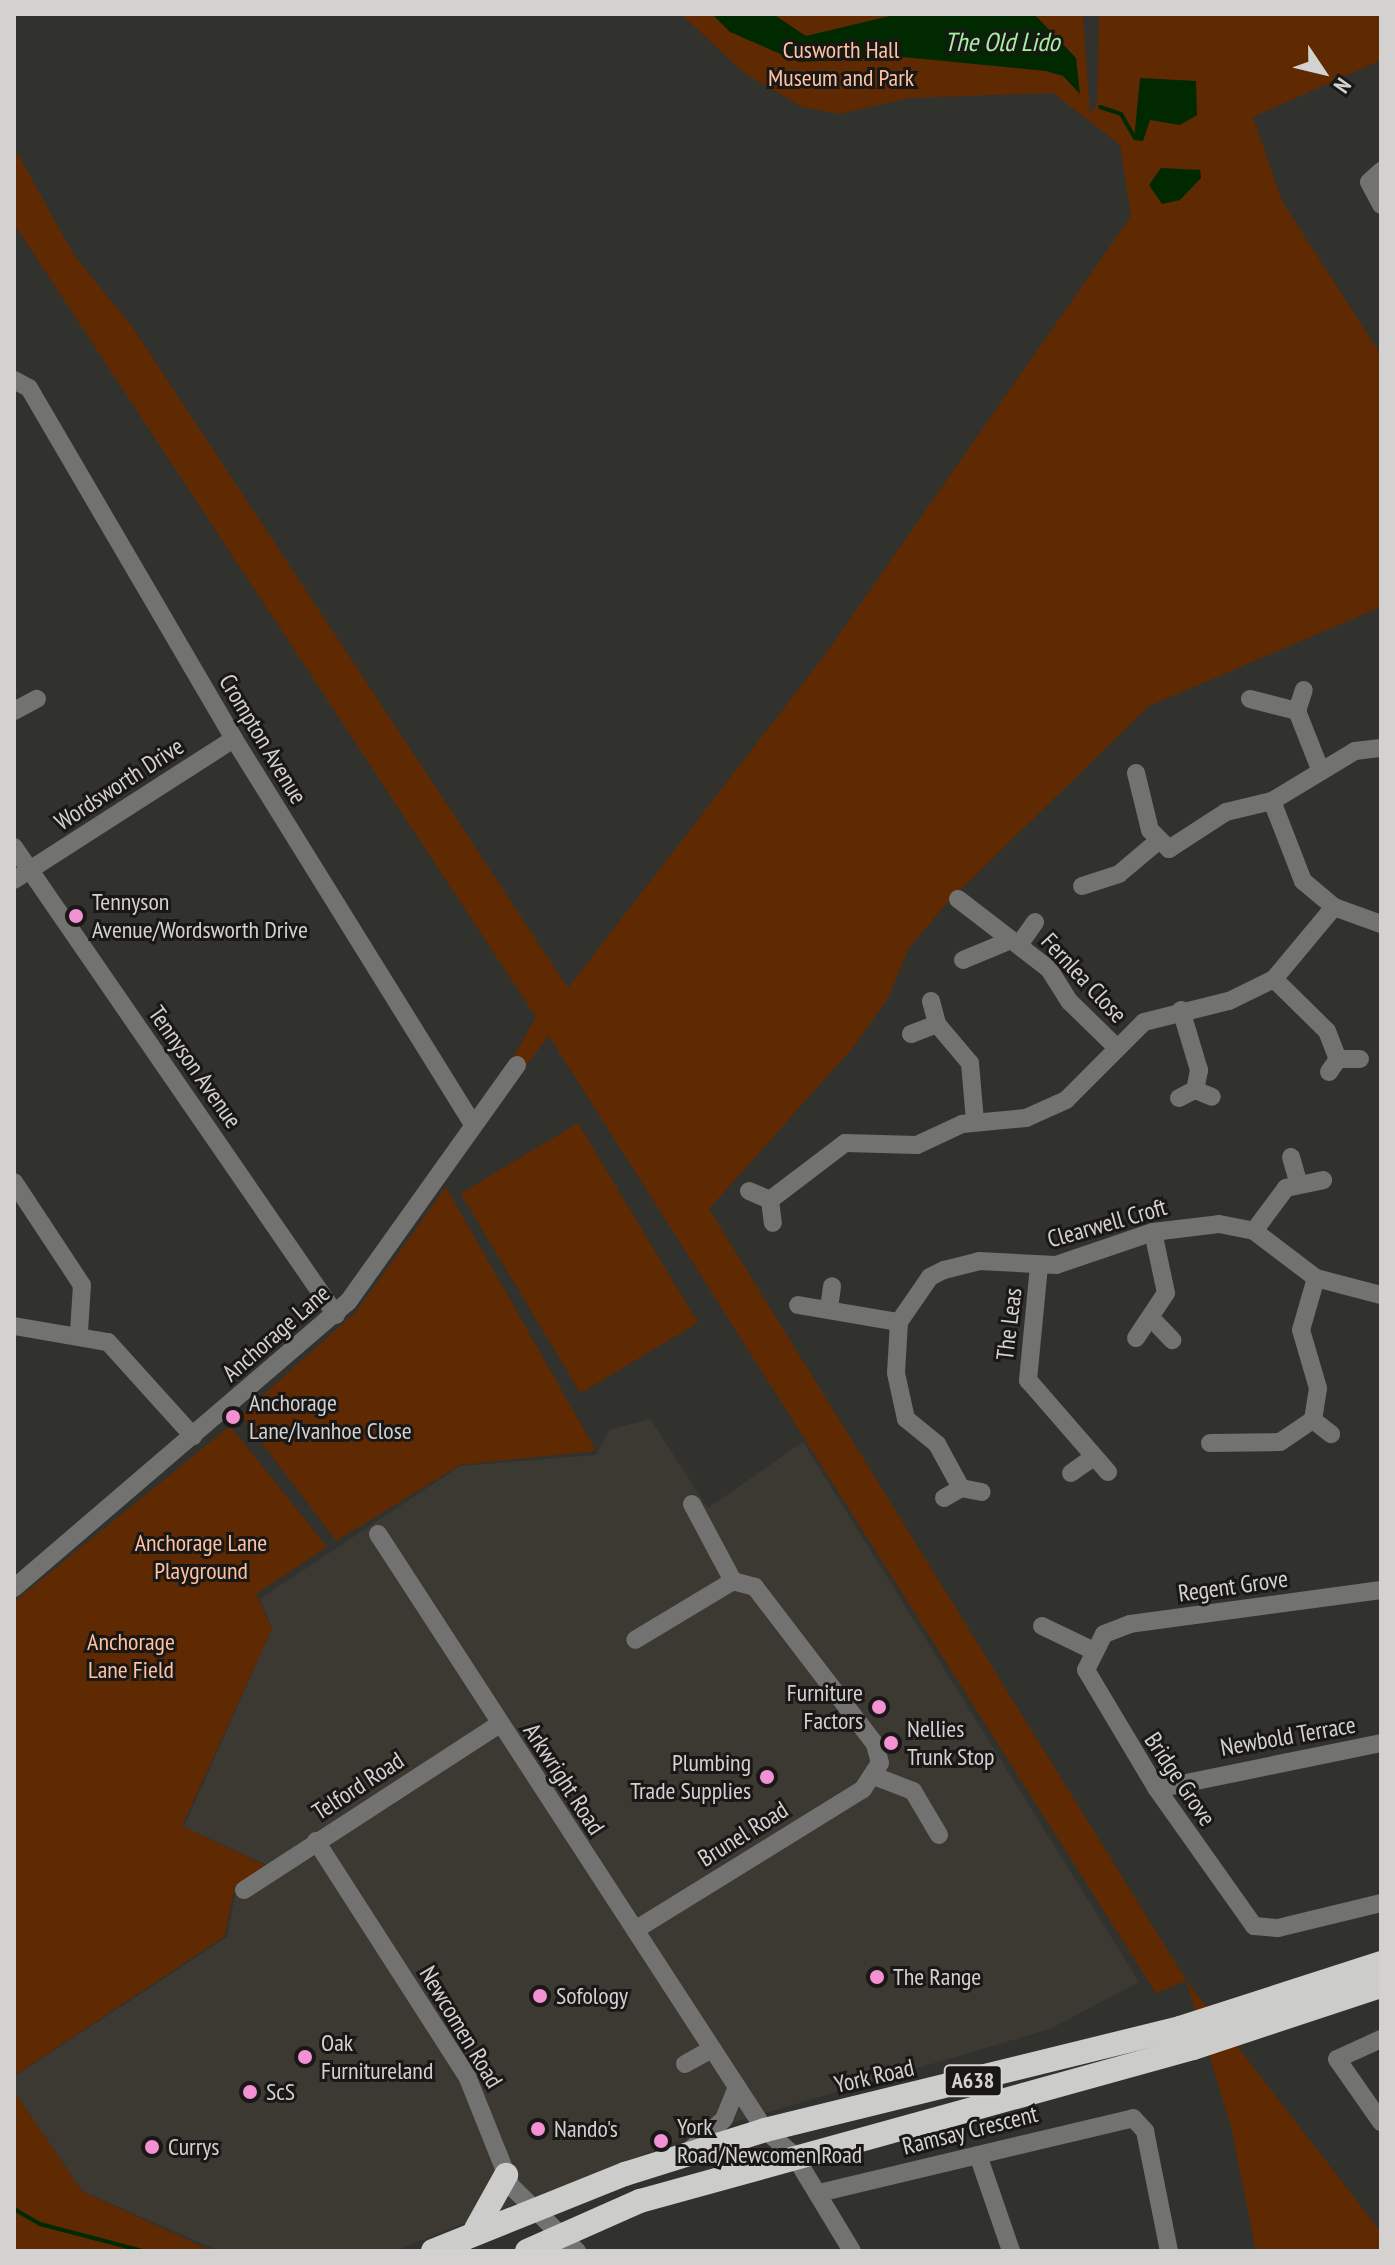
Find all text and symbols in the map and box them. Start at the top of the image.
water label: The Old Lido [944,26,1060,58]
north arrow [1283,32,1363,112]
park label: Cusworth Hall Museum and Park [768,36,914,92]
text: N [1328,73,1358,99]
street label: Crompton Avenue [213,669,313,809]
street label: Wordsworth Drive [49,732,189,836]
place label: Tennyson Avenue/Wordsworth Drive [92,888,308,944]
marker: Tennyson Avenue/Wordsworth Drive [67,907,85,925]
street label: Fernlea Close [1035,927,1133,1029]
street label: Tennyson Avenue [142,1000,248,1134]
street label: Clearwell Croft [1044,1192,1170,1254]
street label: Anchorage Lane [217,1279,335,1387]
street label: The Leas [990,1286,1028,1362]
place label: Anchorage Lane/Ivanhoe Close [249,1389,412,1445]
marker: Anchorage Lane/Ivanhoe Close [224,1408,242,1426]
park label: Anchorage Lane Playground [135,1529,267,1585]
street label: Regent Grove [1176,1564,1290,1608]
park label: Anchorage Lane Field [87,1628,175,1684]
place label: Furniture Factors [787,1679,863,1735]
marker: Furniture Factors [870,1698,888,1716]
street label: Newbold Terrace [1218,1710,1358,1762]
place label: Nellies Trunk Stop [907,1715,995,1771]
street label: Arkwright Road [517,1718,611,1840]
street label: Bridge Grove [1138,1727,1222,1831]
marker: Nellies Trunk Stop [882,1734,900,1752]
street label: Telford Road [307,1746,409,1826]
place label: Plumbing Trade Supplies [630,1749,751,1805]
marker: Plumbing Trade Supplies [758,1768,776,1786]
street label: Brunel Road [693,1795,793,1873]
street label: Newcomen Road [413,1961,509,2093]
place label: The Range [893,1963,981,1991]
marker: The Range [868,1968,886,1986]
place label: Sofology [556,1982,628,2010]
marker: Sofology [531,1987,549,2005]
place label: Oak Furnitureland [321,2029,433,2085]
marker: Oak Furnitureland [296,2048,314,2066]
street label: York Road [831,2053,917,2099]
road number: A638 [943,2063,1003,2099]
place label: ScS [266,2078,295,2106]
marker: ScS [241,2083,259,2101]
street label: Ramsay Crescent [899,2099,1041,2161]
place label: York Road/Newcomen Road [677,2113,862,2169]
place label: Nando's [554,2115,618,2143]
marker: Nando's [529,2120,547,2138]
marker: York Road/Newcomen Road [652,2132,670,2150]
place label: Currys [168,2133,219,2161]
marker: Currys [143,2138,161,2156]

